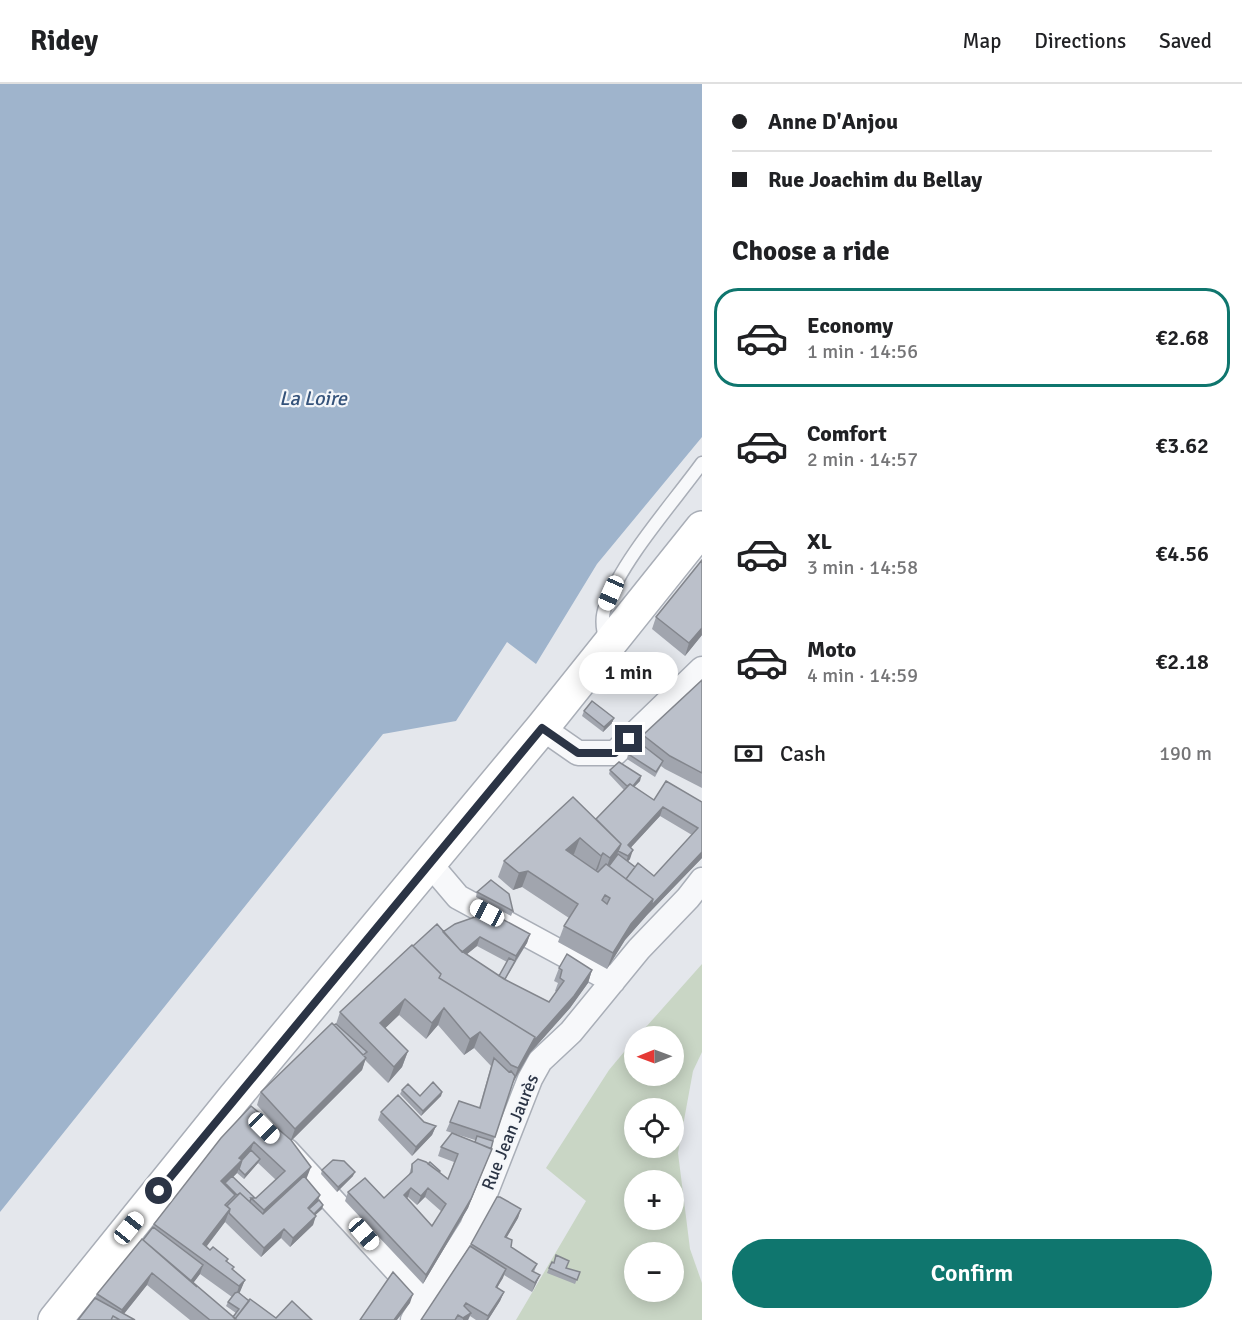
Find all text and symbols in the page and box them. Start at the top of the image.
text: Ridey [30,24,98,58]
text: Map [963,28,1001,54]
text: Directions [1034,28,1126,54]
text: Saved [1159,28,1212,54]
text: Anne D'Anjou [768,108,898,135]
text: Rue Joachim du Bellay [768,166,982,193]
text: Choose a ride [732,235,890,268]
icon: car [735,311,789,365]
text: Economy [807,312,893,339]
text: €2.68 [1155,324,1209,351]
text: 1 min · 14:56 [807,339,918,364]
water label: La Loire [279,386,348,411]
icon: car [735,419,789,473]
text: Comfort [807,420,887,447]
text: €3.62 [1155,432,1209,459]
text: 2 min · 14:57 [807,447,918,472]
icon: car [735,527,789,581]
text: XL [807,528,832,555]
text: €4.56 [1155,540,1209,567]
text: 3 min · 14:58 [807,555,918,580]
car [595,573,627,613]
icon: car [735,635,789,689]
text: Moto [807,636,856,663]
text: €2.18 [1155,648,1209,675]
callout: 1 min [580,652,678,694]
text: 1 min [605,660,652,685]
text: 4 min · 14:59 [807,663,918,688]
route end [615,725,642,752]
icon: cash [732,737,765,770]
text: Cash [780,740,826,767]
text: 190 m [1159,741,1212,766]
car [467,897,507,929]
north arrow [624,1026,684,1086]
map controls [624,1026,684,1302]
street label: Rue Jean Jaurès [477,1071,543,1193]
button: locate [624,1098,684,1158]
car [245,1109,283,1147]
button: + [624,1170,684,1230]
route start [145,1177,172,1204]
car [111,1208,147,1248]
car [345,1215,383,1253]
button: Confirm [732,1239,1212,1308]
button: − [624,1242,684,1302]

